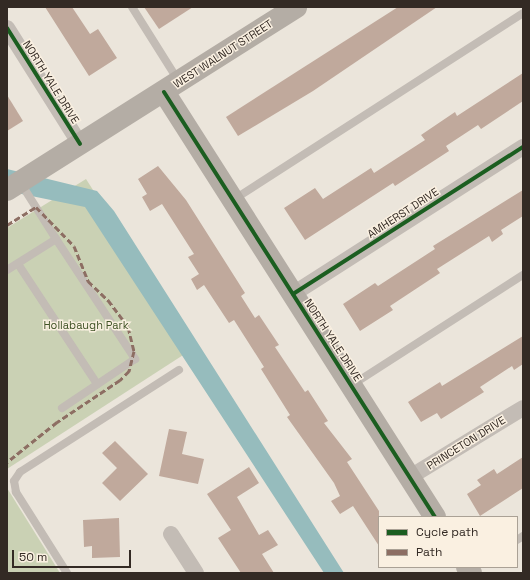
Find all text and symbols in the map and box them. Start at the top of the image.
street label: WEST WALNUT STREET [171,17,275,91]
street label: NORTH YALE DRIVE [20,38,82,126]
street label: AMHERST DRIVE [365,185,441,241]
street label: NORTH YALE DRIVE [301,296,365,384]
park label: Hollabaugh Park [43,318,129,332]
street label: PRINCETON DRIVE [424,413,508,473]
legend [378,516,518,568]
text: Cycle path [416,524,478,540]
scale bar [14,542,133,568]
text: Path [416,544,442,560]
text: 50 m [19,549,47,565]

